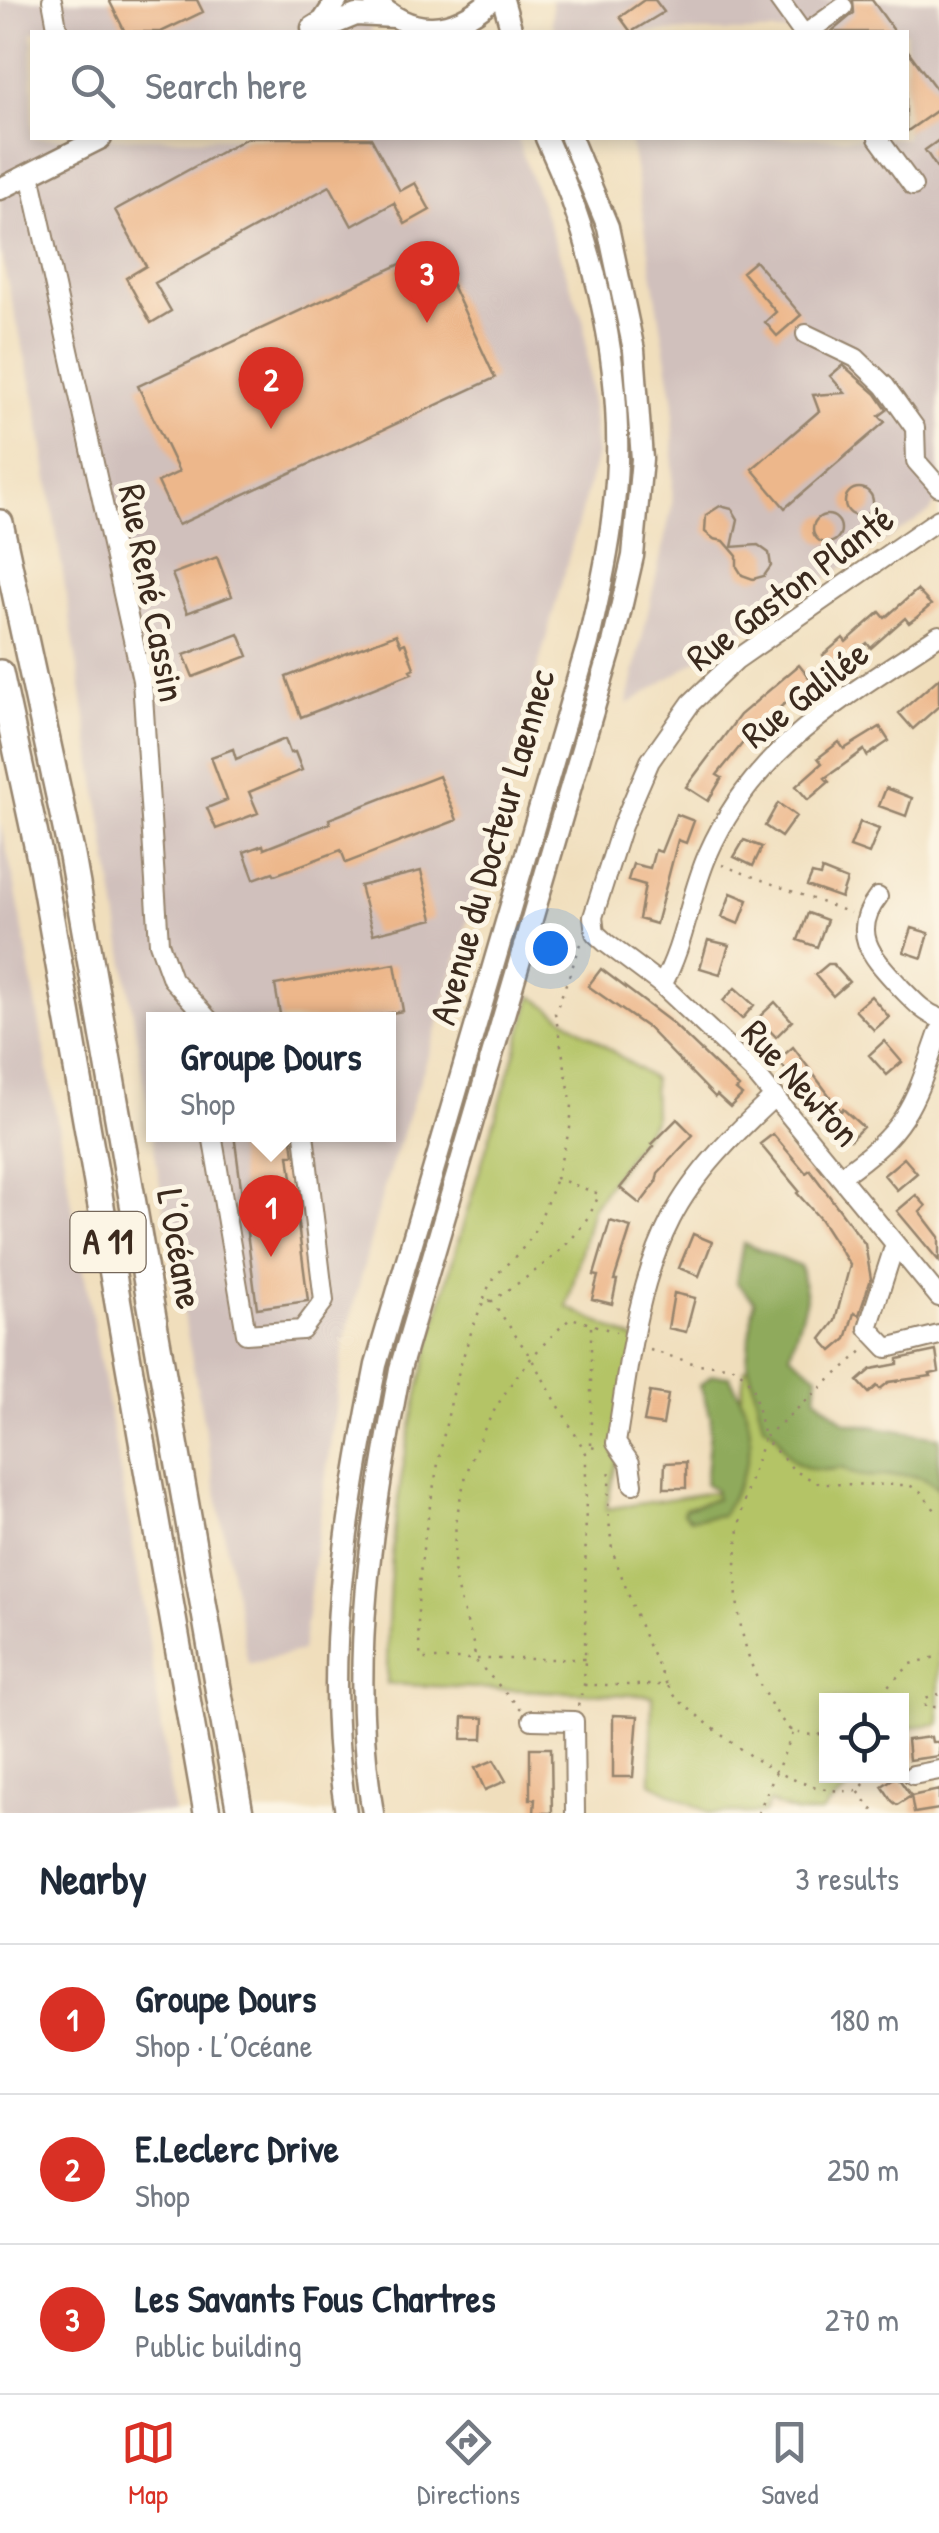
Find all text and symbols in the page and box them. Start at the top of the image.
search box [30,30,909,140]
icon: search [65,58,120,113]
text: Search here [145,59,307,111]
pin: 3 [394,240,460,323]
pin: 2 [238,346,304,429]
street label: Rue René Cassin [106,480,200,706]
street label: Rue Gaston Planté [675,492,904,682]
street label: Rue Galilée [730,627,879,759]
street label: Avenue du Docteur Laennec [415,663,567,1030]
your location [525,923,576,974]
street label: Rue Newton [731,1007,873,1157]
popup [146,1012,396,1142]
text: Groupe Dours [180,1030,362,1082]
text: Shop [180,1082,235,1125]
pin: 1 [238,1174,304,1257]
street label: L’Océane [145,1185,217,1313]
road number: A 11 [70,1212,146,1272]
map controls [819,1693,909,1783]
button: locate [819,1693,909,1783]
text: Nearby [40,1850,147,1907]
text: 3 results [795,1857,899,1900]
text: Groupe Dours [135,1972,316,2024]
text: 1 [67,1998,78,2041]
text: 180 m [830,1998,899,2041]
text: Shop · L’Océane [135,2024,312,2067]
text: E.Leclerc Drive [135,2122,339,2174]
text: 2 [65,2148,80,2191]
text: 250 m [827,2148,899,2191]
text: Shop [135,2174,190,2217]
text: Les Savants Fous Chartres [135,2272,496,2324]
text: 3 [65,2298,80,2341]
text: 270 m [825,2298,899,2341]
text: Public building [135,2324,302,2367]
tab: Map [121,2415,176,2513]
tab: Directions [417,2415,520,2513]
tab: Saved [761,2415,818,2513]

